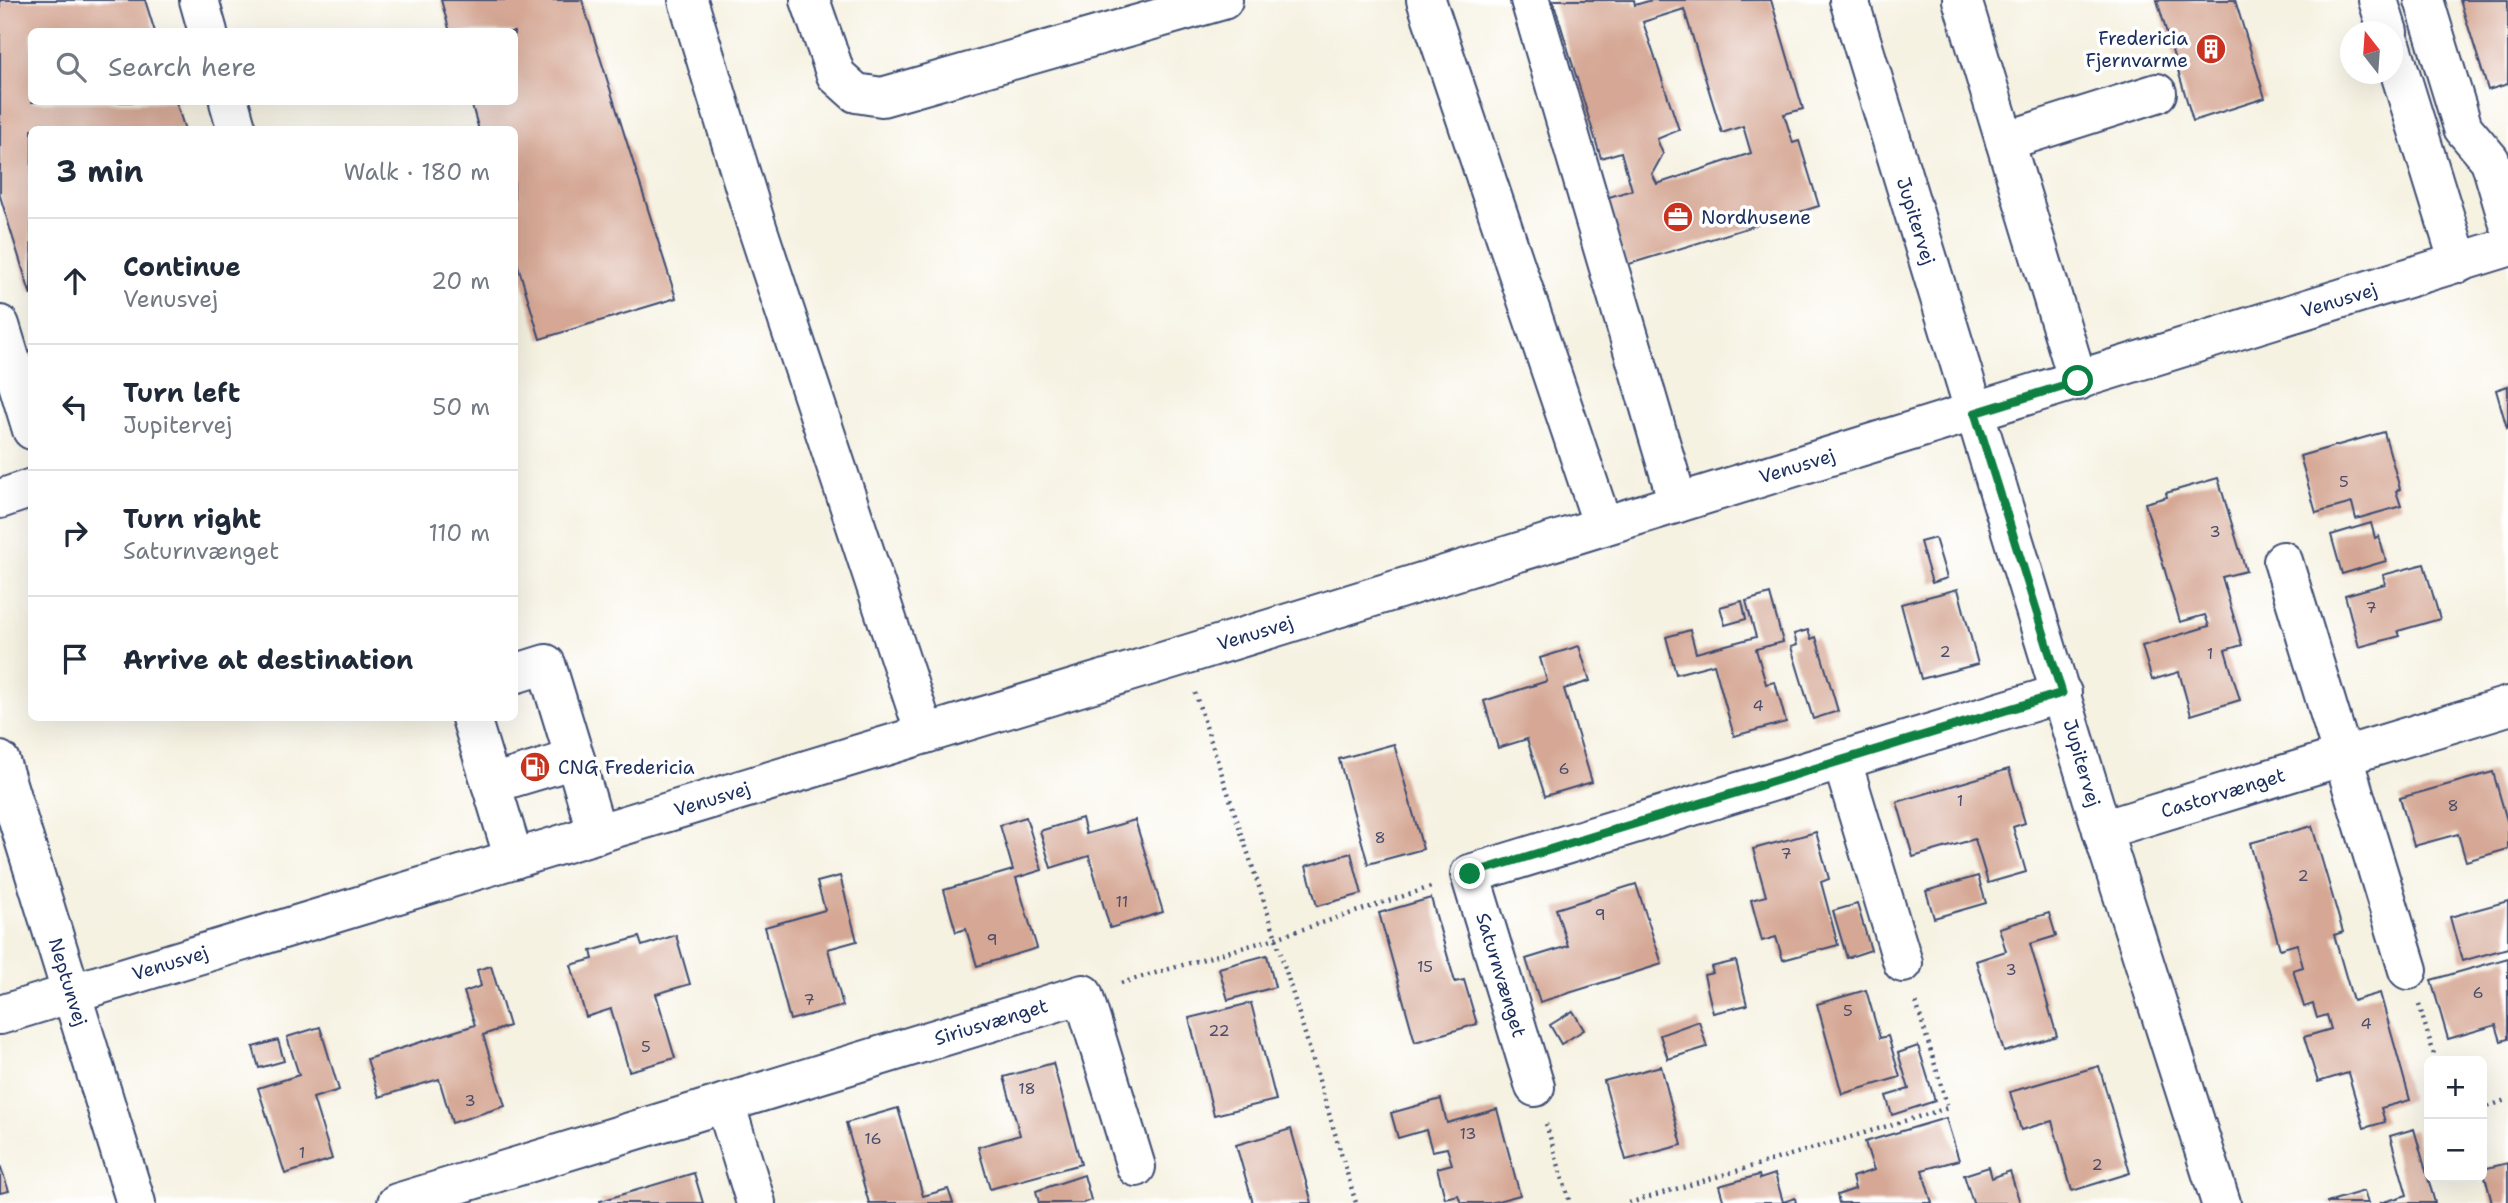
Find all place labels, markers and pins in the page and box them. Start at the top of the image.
place label: Fredericia Fjernvarme [2086,26,2188,73]
building icon: Fredericia Fjernvarme [2194,32,2228,66]
office icon: Nordhusene [1661,200,1695,234]
place label: Nordhusene [1701,205,1811,230]
fuel station icon: CNG Fredericia [518,750,552,784]
place label: CNG Fredericia [558,755,695,780]

